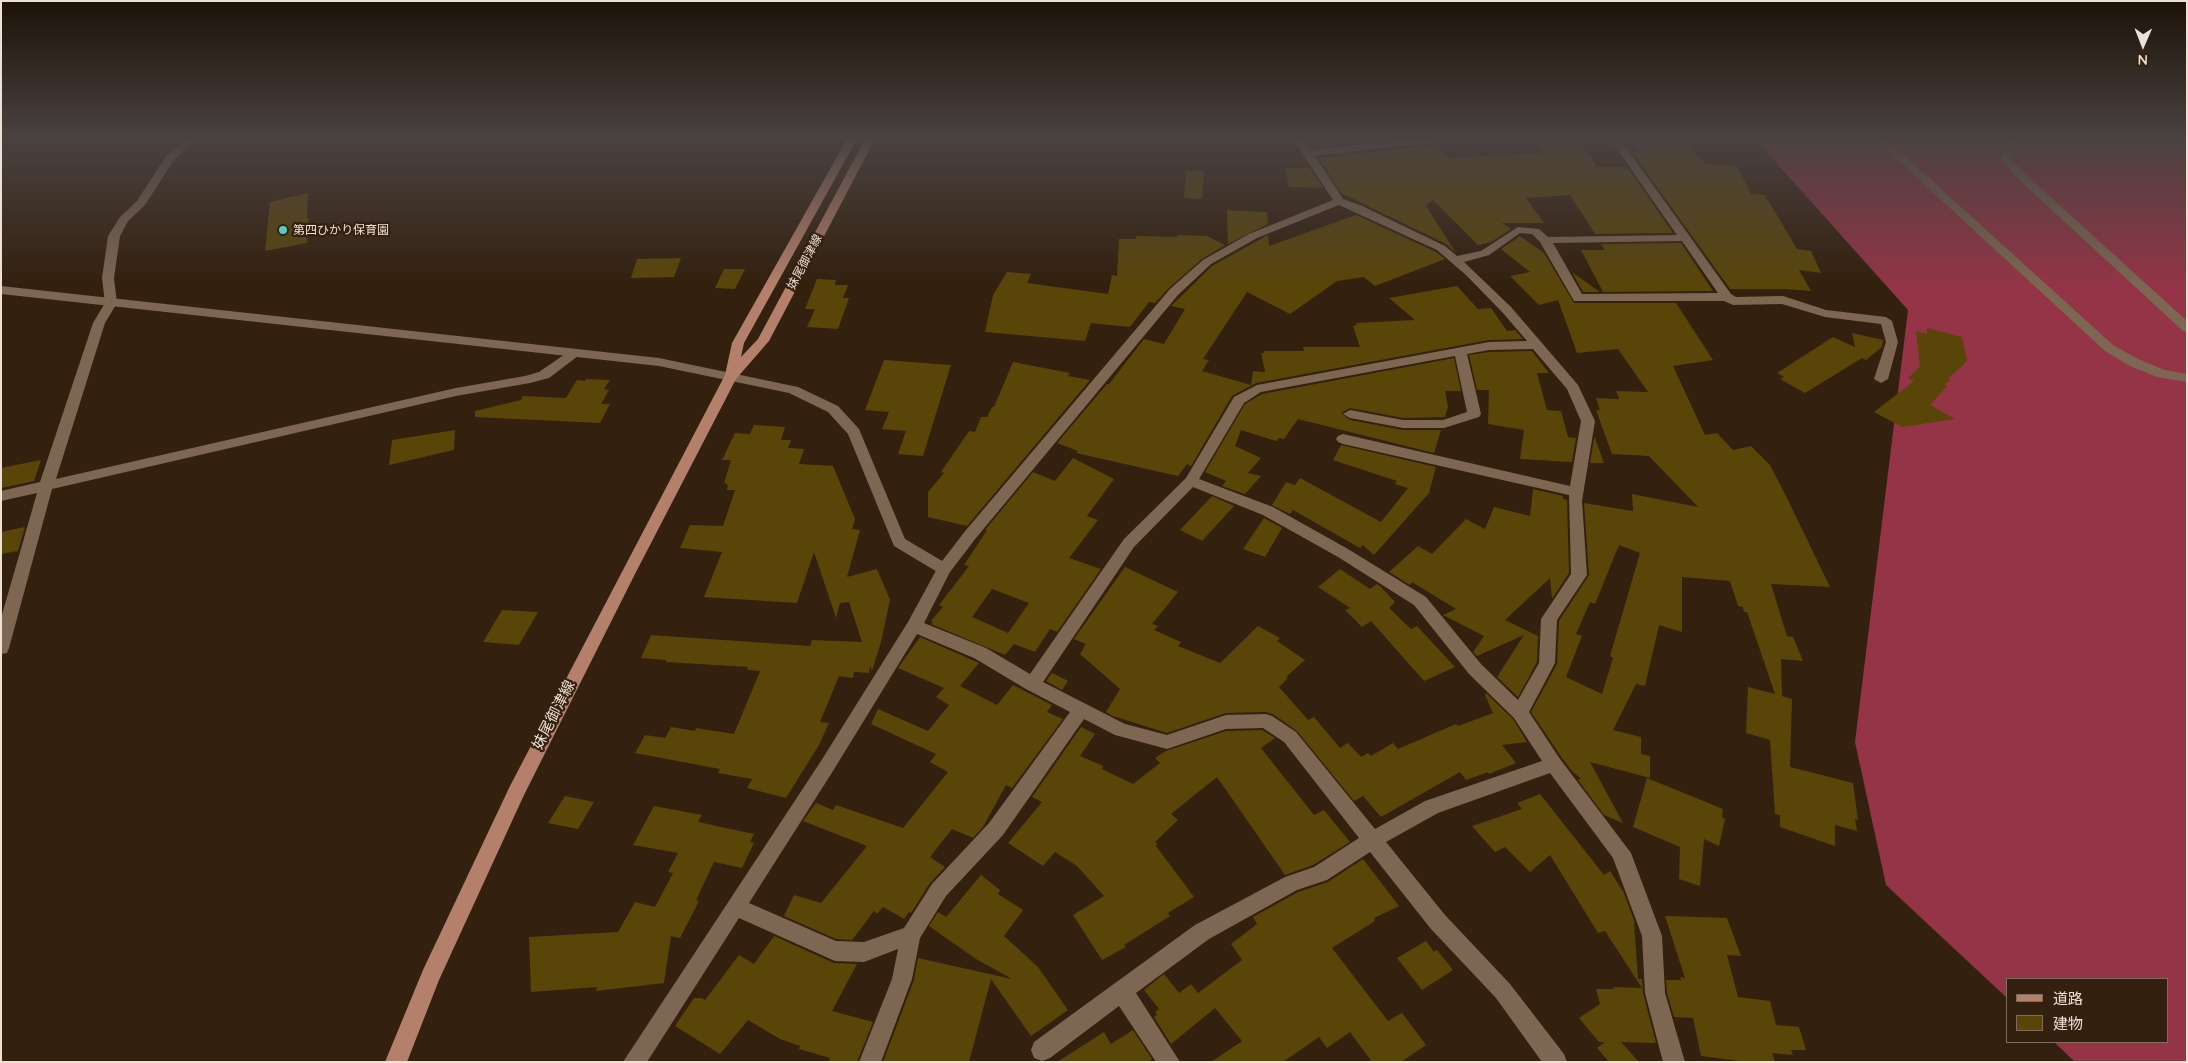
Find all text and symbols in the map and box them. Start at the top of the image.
north arrow [2118,20,2168,70]
text: N [2137,51,2148,69]
place label: 第四ひかり保育園 [293,223,389,237]
marker: 第四ひかり保育園 [277,224,289,236]
street label: 妹尾御津線 [785,232,825,292]
street label: 妹尾御津線 [529,678,579,752]
legend [2006,978,2168,1043]
text: 道路 [2053,989,2083,1008]
text: 建物 [2053,1014,2083,1033]

